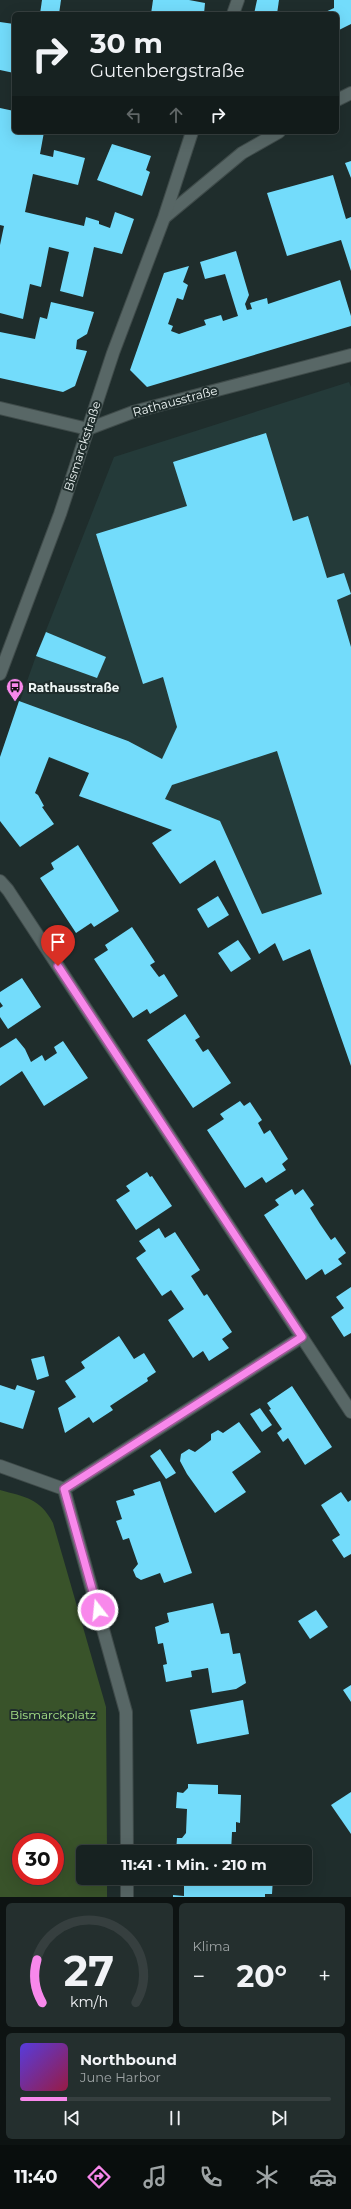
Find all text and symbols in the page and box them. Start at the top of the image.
text: 30 m [90,26,163,60]
icon: right [24,28,76,80]
text: Gutenbergstraße [90,60,245,82]
icon: left [123,104,145,126]
icon: ahead [165,104,187,126]
icon: right [207,104,229,126]
street label: Rathausstraße [131,382,219,420]
street label: Bismarckstraße [60,399,104,493]
bus stop icon: Rathausstraße [5,677,25,702]
place label: Rathausstraße [28,680,120,695]
pin [41,925,75,966]
icon: arrive [47,931,69,953]
position arrow [77,1589,119,1631]
park label: Bismarckplatz [10,1707,96,1722]
speed limit sign: 30 [12,1833,64,1885]
text: 11:41 · 1 Min. · 210 m [121,1855,267,1874]
text: Klima [193,1938,230,1954]
text: 27 [64,1946,114,1996]
text: 20° [236,1958,287,1995]
text: − [193,1963,205,1990]
text: + [318,1963,331,1990]
text: km/h [70,1993,108,2011]
text: Northbound [80,2050,177,2069]
text: June Harbor [80,2069,161,2085]
icon: previous [61,2107,83,2129]
icon: pause [164,2107,186,2129]
icon: next [268,2107,290,2129]
icon: directions [85,2163,113,2191]
icon: music [141,2163,169,2191]
icon: phone [197,2163,225,2191]
icon: climate [253,2163,281,2191]
icon: car [309,2163,337,2191]
text: 11:40 [14,2166,57,2188]

